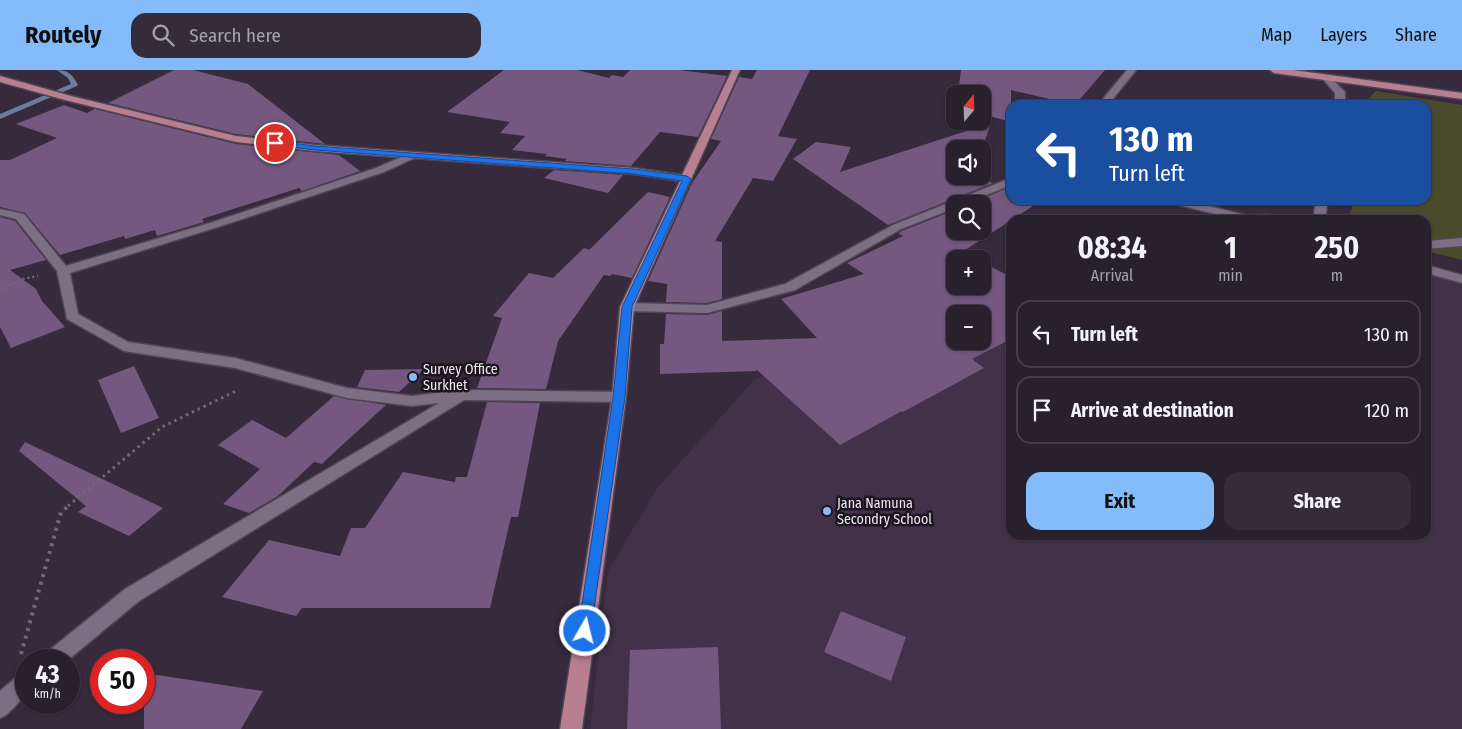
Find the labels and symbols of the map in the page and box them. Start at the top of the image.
north arrow [946,85,991,130]
pin [254,122,296,164]
place label: Survey Office Surkhet [423,361,498,394]
marker: Survey Office Surkhet [407,371,419,383]
place label: Jana Namuna Secondry School [837,495,932,528]
marker: Jana Namuna Secondry School [821,505,833,517]
position arrow [558,604,610,656]
speed limit sign: 50 [90,649,155,714]

